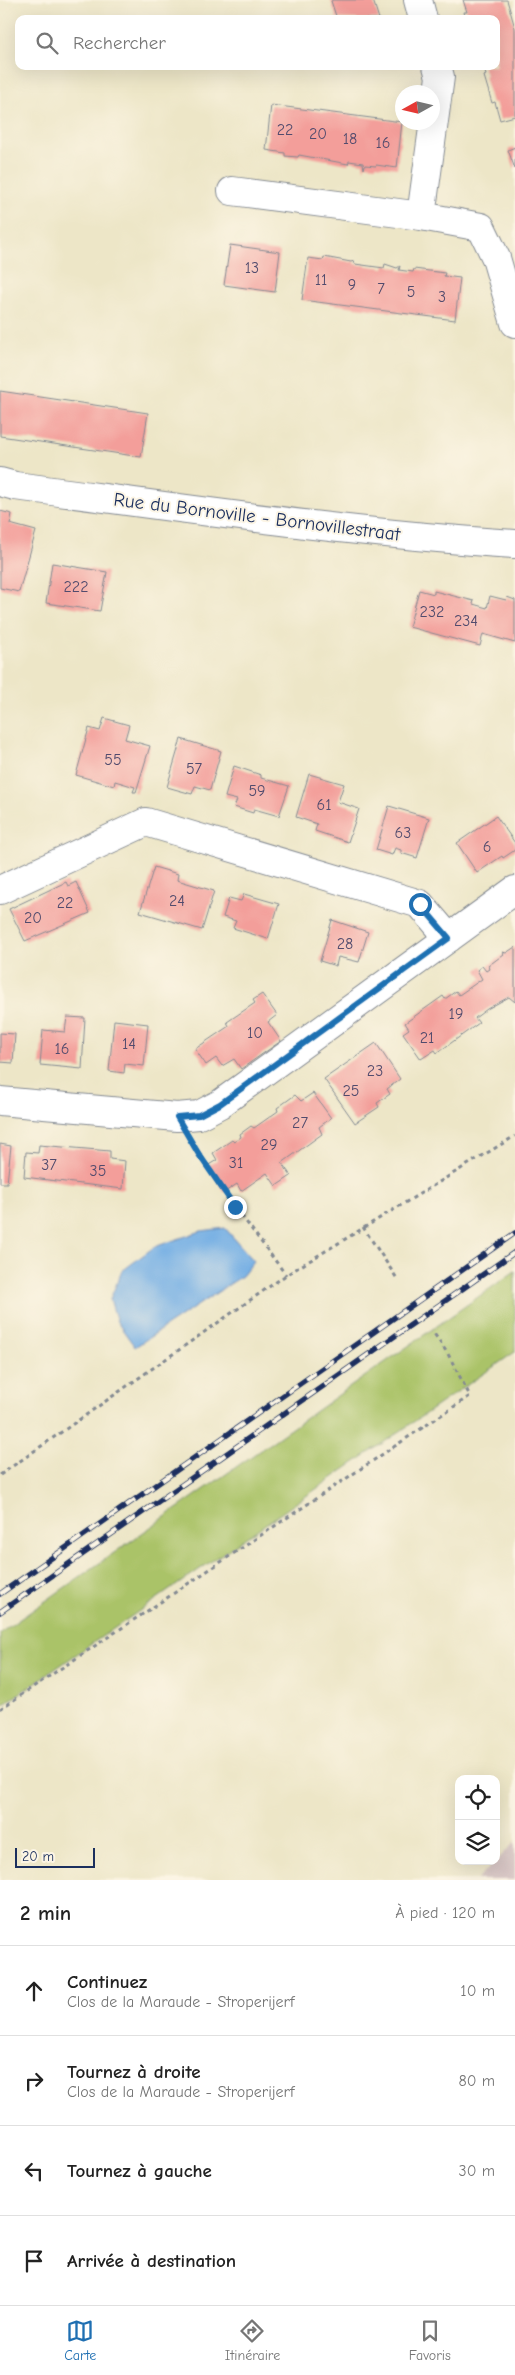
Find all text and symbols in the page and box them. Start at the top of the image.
search box [15,15,500,70]
icon: search [33,29,61,57]
text: Rechercher [73,32,166,54]
north arrow [395,85,440,130]
house number: 22 [277,121,293,139]
house number: 20 [309,125,327,143]
house number: 18 [343,130,357,148]
house number: 16 [375,134,391,152]
house number: 13 [245,259,259,277]
house number: 11 [315,271,327,289]
house number: 9 [348,276,356,294]
house number: 7 [377,280,385,298]
house number: 5 [407,283,415,301]
house number: 3 [438,288,446,306]
street label: Rue du Bornoville - Bornovillestraat [112,488,402,546]
house number: 222 [63,578,89,596]
house number: 232 [420,603,444,621]
house number: 234 [454,612,478,630]
house number: 55 [104,751,122,769]
house number: 57 [186,760,203,778]
house number: 59 [248,782,266,800]
house number: 61 [316,796,332,814]
house number: 63 [395,824,411,842]
house number: 6 [483,838,491,856]
house number: 24 [169,892,185,910]
route start [409,893,432,916]
house number: 22 [57,894,73,912]
house number: 20 [24,909,42,927]
house number: 28 [337,935,353,953]
house number: 19 [449,1005,463,1023]
house number: 10 [247,1024,263,1042]
house number: 21 [420,1029,434,1047]
house number: 14 [122,1035,136,1053]
house number: 16 [54,1040,70,1058]
house number: 23 [367,1062,383,1080]
house number: 25 [342,1082,360,1100]
house number: 27 [292,1114,308,1132]
house number: 29 [261,1136,277,1154]
house number: 31 [229,1154,243,1172]
house number: 37 [41,1156,57,1174]
house number: 35 [90,1162,106,1180]
route end [224,1196,247,1219]
map controls [455,1775,500,1865]
button: locate [455,1775,500,1820]
button: layers [455,1820,500,1865]
scale bar [15,1845,95,1868]
text: 20 m [22,1848,54,1865]
text: 2 min [20,1901,71,1925]
text: À pied · 120 m [395,1904,495,1922]
text: Continuez [67,1971,147,1993]
icon: ahead [20,1977,48,2005]
text: 10 m [460,1982,495,2000]
text: Clos de la Maraude - Stroperijerf [67,1993,294,2011]
text: Tournez à droite [67,2061,201,2083]
icon: right [20,2067,48,2095]
text: 80 m [458,2072,495,2090]
text: Clos de la Maraude - Stroperijerf [67,2083,294,2101]
icon: left [20,2157,48,2185]
text: Tournez à gauche [67,2160,212,2182]
text: 30 m [459,2162,495,2180]
icon: arrive [20,2247,48,2275]
text: Arrivée à destination [67,2250,236,2272]
tab: Carte [64,2317,96,2364]
tab: Itinéraire [225,2317,280,2364]
tab: Favoris [409,2317,451,2364]

